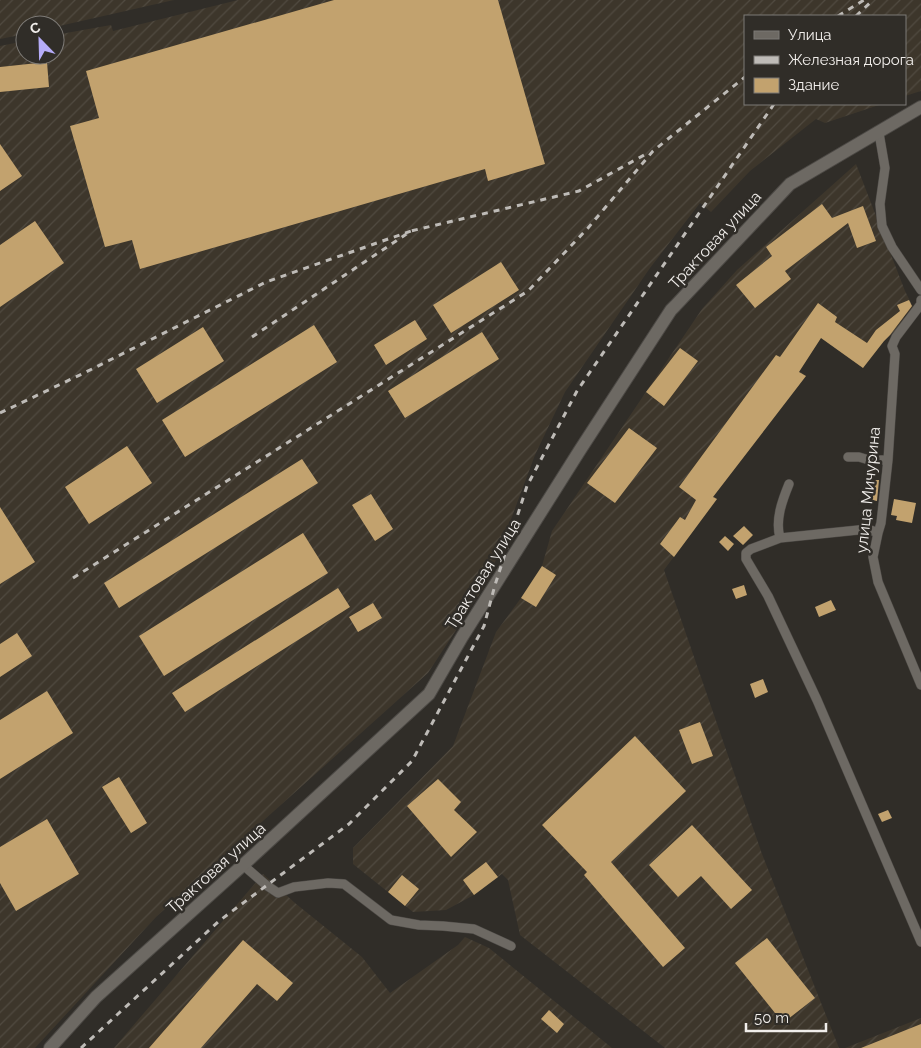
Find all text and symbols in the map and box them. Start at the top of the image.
north arrow [15,15,65,65]
legend [744,15,906,105]
text: С [27,19,43,37]
text: Улица [788,26,832,44]
text: Железная дорога [788,51,914,69]
text: Здание [788,76,840,94]
street label: Трактовая улица [665,187,765,293]
street label: улица Мичурина [852,426,884,554]
street label: Трактовая улица [441,515,525,633]
street label: Трактовая улица [163,818,269,918]
scale bar [746,1000,826,1032]
text: 50 m [754,1009,789,1027]

